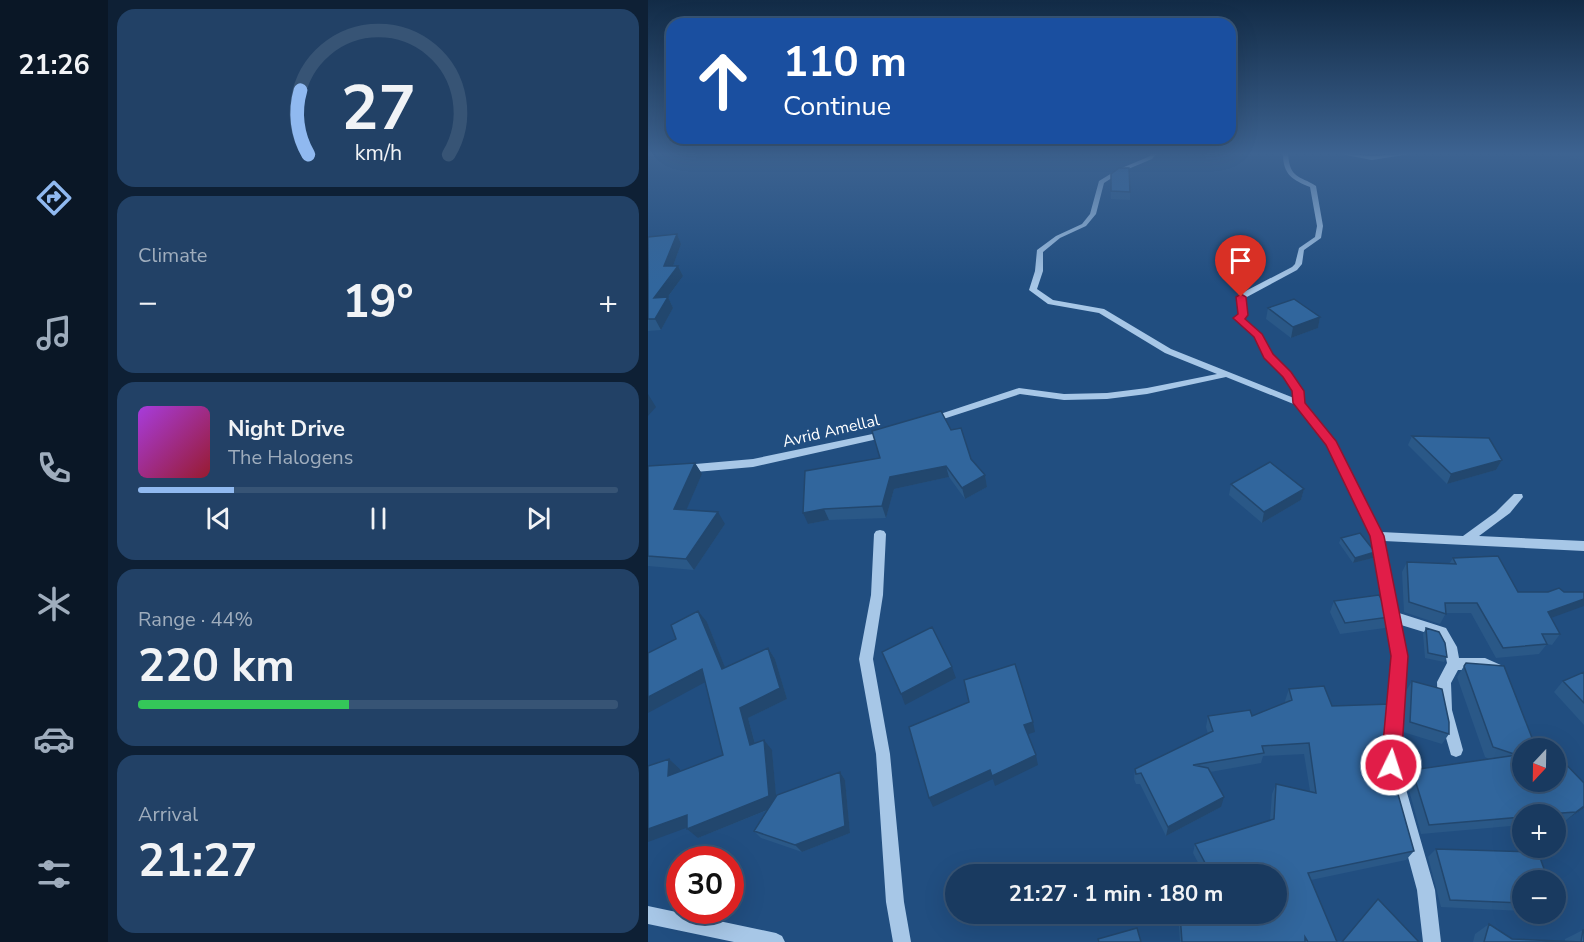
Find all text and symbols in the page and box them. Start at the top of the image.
text: 110 m [783,34,907,91]
icon: ahead [684,42,762,120]
text: 21:26 [18,47,90,84]
text: 27 [341,66,415,151]
text: Continue [783,88,891,125]
text: km/h [354,138,402,168]
icon: directions [33,177,75,219]
pin [1215,235,1266,297]
text: Climate [138,242,207,269]
icon: arrive [1224,244,1257,277]
text: 19° [342,272,414,333]
text: − [138,280,158,325]
text: + [598,280,618,325]
icon: music [33,312,75,354]
street label: Avrid Amellal [780,409,882,453]
text: Night Drive [228,414,345,444]
text: The Halogens [228,444,353,471]
icon: phone [33,447,75,489]
icon: previous [202,502,235,535]
icon: pause [362,502,395,535]
icon: next [522,502,555,535]
icon: climate [33,583,75,625]
text: Range · 44% [138,606,253,633]
text: 220 km [138,636,295,697]
icon: car [33,718,75,760]
position arrow [1359,733,1423,797]
north arrow [1512,738,1566,792]
map controls [1512,738,1566,924]
text: Arrival [138,801,198,828]
button: + [1512,804,1566,858]
text: 21:27 [138,831,257,892]
speed limit sign: 30 [666,846,744,924]
icon: filters [33,853,75,895]
button: − [1512,870,1566,924]
text: 21:27 · 1 min · 180 m [1009,879,1223,909]

